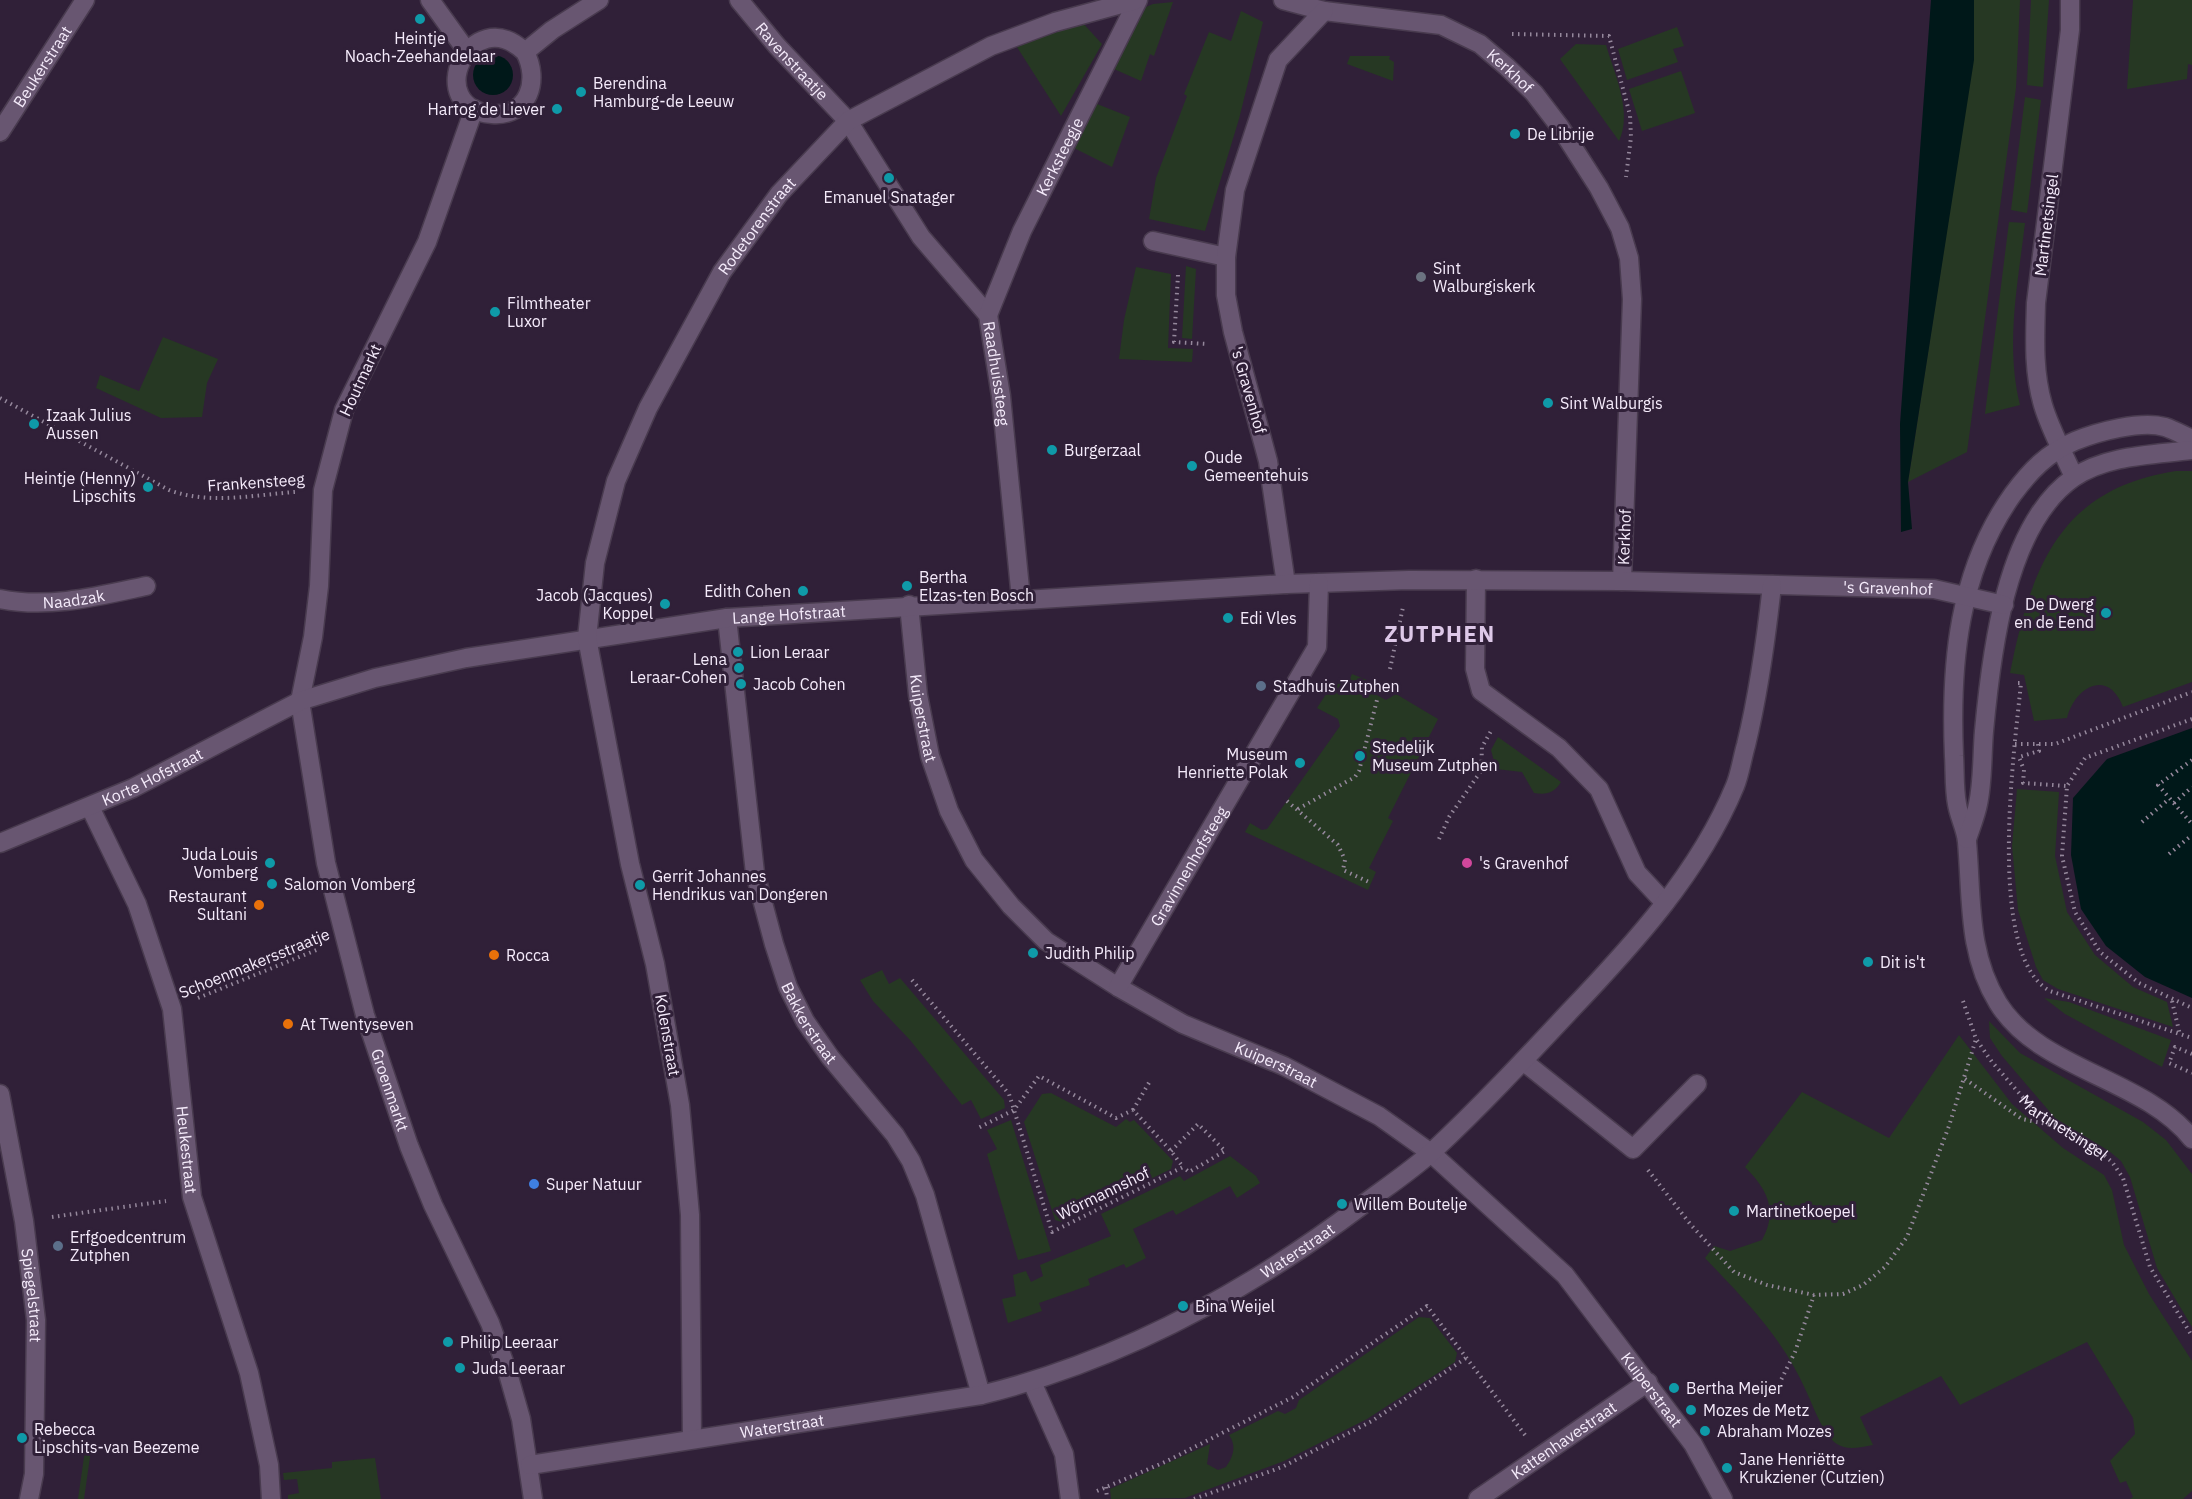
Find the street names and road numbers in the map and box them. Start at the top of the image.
street label: Ravenstraatje [751,18,833,104]
street label: Beukerstraat [9,22,76,111]
street label: Kerkhof [1483,44,1538,97]
street label: Kerksteegje [1031,114,1088,199]
street label: Rodetorenstraat [713,173,800,279]
street label: Martinetsingel [2030,173,2062,277]
street label: Raadhuissteeg [979,320,1014,427]
street label: Houtmarkt [335,341,385,419]
street label: 's Gravenhof [1227,344,1271,436]
street label: Frankensteeg [207,469,306,495]
street label: Kerkhof [1613,509,1635,565]
street label: 's Gravenhof [1843,577,1933,599]
street label: Naadzak [42,585,107,613]
street label: Lange Hofstraat [732,601,846,628]
street label: Kuiperstraat [906,673,941,765]
street label: Korte Hofstraat [99,744,206,810]
street label: Gravinnenhofsteeg [1146,802,1232,930]
street label: Schoenmakersstraatje [176,924,333,1002]
street label: Bakkerstraat [777,979,842,1068]
street label: Kolenstraat [651,993,685,1077]
street label: Kuiperstraat [1232,1037,1321,1092]
street label: Groenmarkt [367,1046,413,1134]
street label: Martinetsingel [2015,1090,2112,1164]
street label: Heukestraat [172,1105,202,1195]
street label: Wörmannshof [1053,1162,1153,1224]
street label: Waterstraat [1257,1219,1338,1282]
street label: Spiegelstraat [17,1247,46,1343]
street label: Kuiperstraat [1617,1348,1687,1431]
street label: Kattenhavestraat [1507,1397,1620,1483]
street label: Waterstraat [739,1410,825,1442]

